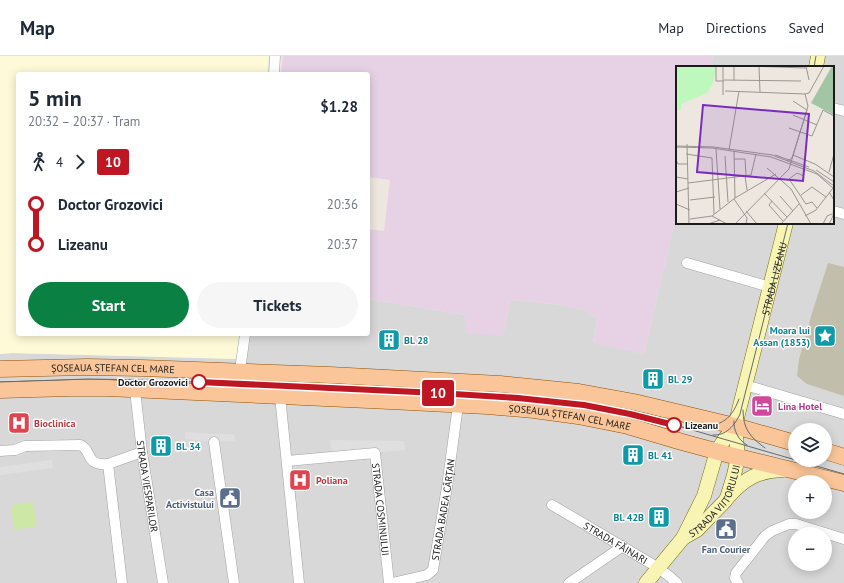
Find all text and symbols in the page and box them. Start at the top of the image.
text: Map [20,16,55,40]
text: Map [658,19,684,37]
text: Directions [706,19,766,37]
text: Saved [788,19,824,37]
inset map [676,66,834,224]
text: 5 min [28,84,82,112]
text: $1.28 [320,97,358,116]
text: 20:32 – 20:37 · Tram [28,113,140,130]
icon: walk [28,151,50,173]
icon: forward [69,151,91,173]
text: 10 [105,153,121,171]
text: 4 [56,154,63,171]
text: Doctor Grozovici [58,195,163,214]
text: 20:36 [327,196,358,213]
text: Lizeanu [58,235,108,254]
text: 20:37 [327,236,358,253]
street label: STRADA LIZEANU [759,241,789,317]
button: Start [28,282,189,328]
button: Tickets [197,282,358,328]
place icon: Moara lui Assan (1853) [812,323,838,349]
place label: Moara lui Assan (1853) [753,324,810,349]
building icon: Bl. 28 [376,327,402,353]
place label: Bl. 28 [404,334,429,347]
street label: ȘOSEAUA ȘTEFAN CEL MARE [51,360,175,376]
building icon: Bl. 29 [640,366,666,392]
place label: Bl. 29 [668,373,693,386]
marker: Doctor Grozovici [191,374,207,390]
place label: Doctor Grozovici [118,376,188,389]
line badge: 10 [420,380,456,406]
text: 10 [430,384,446,402]
hotel icon: Lina Hotel [749,393,775,419]
place label: Lina Hotel [778,400,822,413]
street label: ȘOSEAUA ȘTEFAN CEL MARE [508,401,633,433]
hospital icon: Bioclinica [6,410,32,436]
place label: Bioclinica [34,417,75,430]
marker: Lizeanu [666,417,682,433]
place label: Lizeanu [685,419,718,432]
map controls [788,423,832,571]
button: layers [788,423,832,467]
building icon: Bl. 34 [148,433,174,459]
street label: STRADA VIESPARILOR [134,440,161,533]
place label: Bl. 34 [176,440,201,453]
building icon: Bl. 41 [620,442,646,468]
place label: Bl. 41 [648,449,673,462]
street label: STRADA BADEA CÂRȚAN [428,458,457,561]
street label: STRADA COSMINULUI [370,462,393,556]
street label: STRADA VIITORULUI [686,463,743,540]
hospital icon: Poliana [287,467,313,493]
place label: Poliana [316,474,348,487]
button: + [788,475,832,519]
public building icon: Casa Activistului [217,485,243,511]
place label: Casa Activistului [166,486,214,511]
building icon: Bl. 42B [646,504,672,530]
place label: Bl. 42B [614,511,644,524]
public building icon: Fan Courier [713,516,739,542]
street label: STRADA FĂINARI [581,519,650,567]
button: − [788,527,832,571]
place label: Fan Courier [702,543,751,556]

